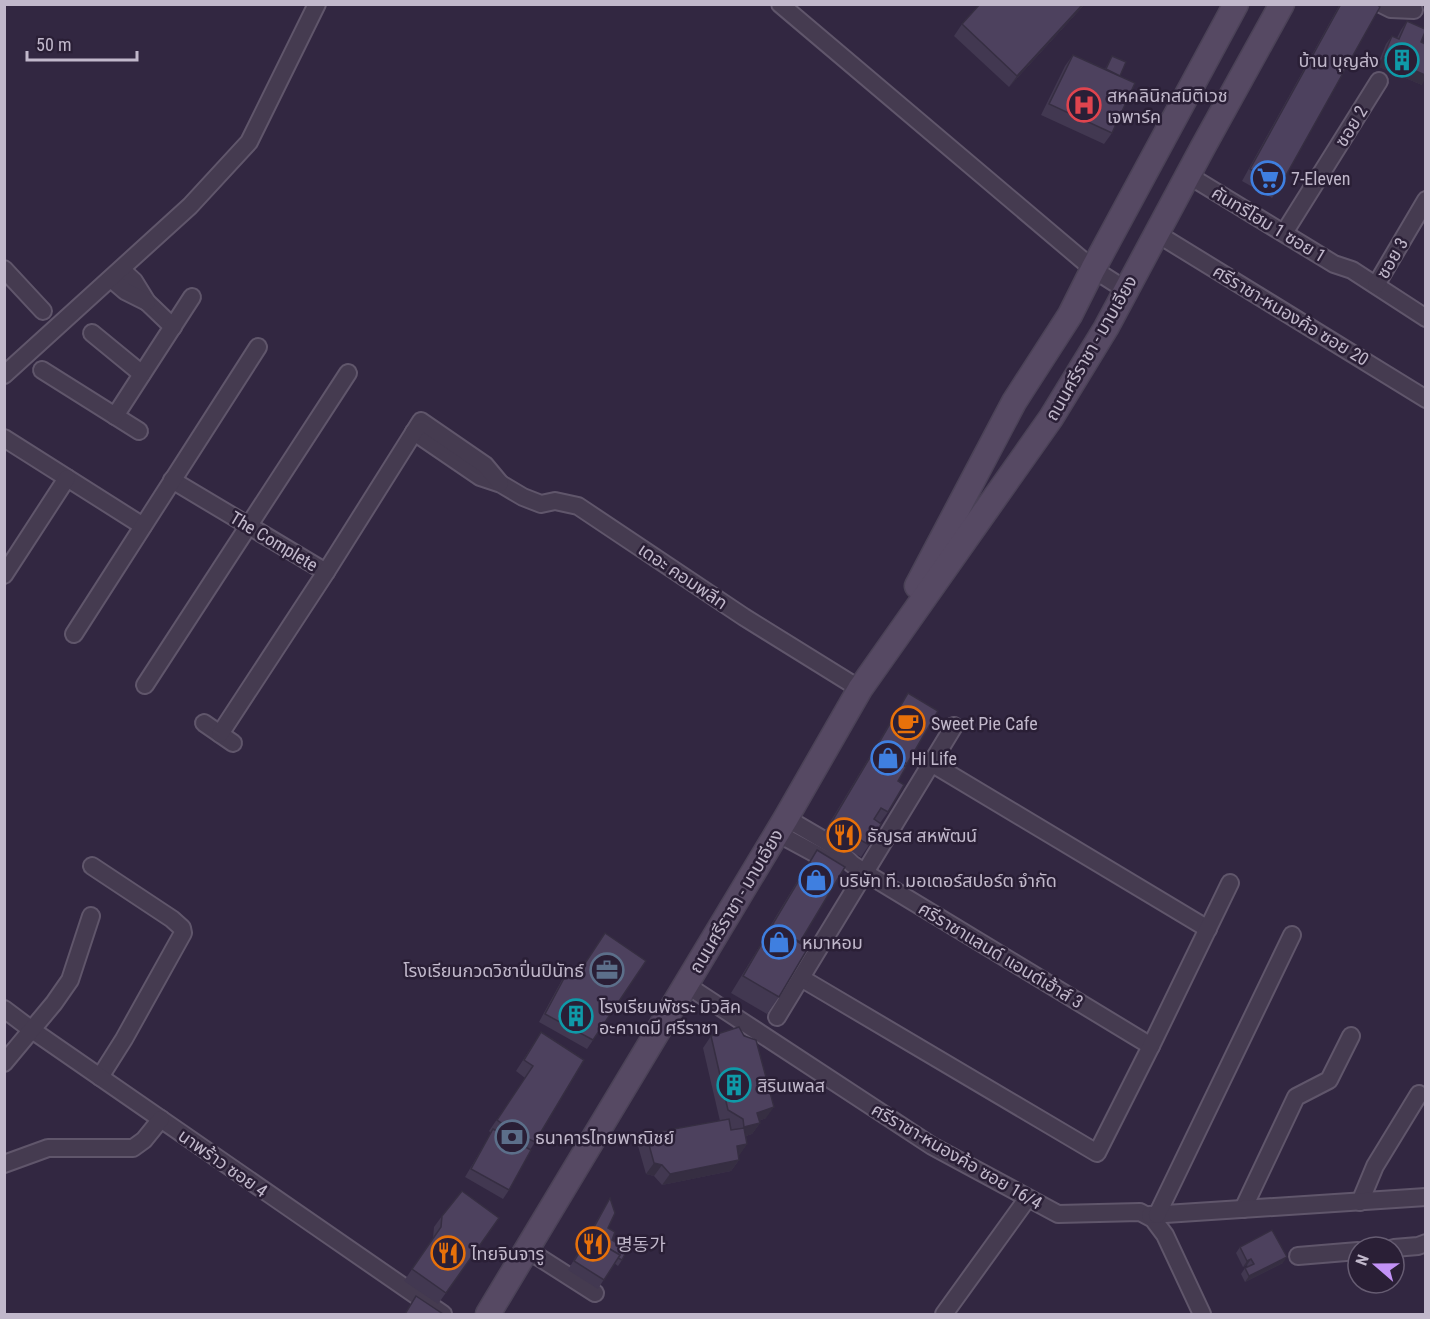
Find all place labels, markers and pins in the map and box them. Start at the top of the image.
building icon: บ้าน บุญส่ง [1384,42,1420,78]
place label: บ้าน บุญส่ง [1298,50,1379,72]
place label: สหคลินิกสมิติเวช เจพาร์ค [1107,85,1228,127]
hospital icon: สหคลินิกสมิติเวช เจพาร์ค [1066,87,1102,123]
supermarket icon: 7-Eleven [1250,160,1286,196]
place label: 7-Eleven [1291,168,1351,189]
cafe icon: Sweet Pie Cafe [890,705,926,741]
place label: Sweet Pie Cafe [931,713,1038,734]
shop icon: Hi Life [870,740,906,776]
place label: Hi Life [911,748,957,769]
restaurant icon: ธัญรส สหพัฒน์ [826,817,862,853]
place label: ธัญรส สหพัฒน์ [867,825,977,846]
shop icon: บริษัท ที. มอเตอร์สปอร์ต จำกัด [798,862,834,898]
place label: บริษัท ที. มอเตอร์สปอร์ต จำกัด [839,870,1057,891]
shop icon: หมาหอม [761,924,797,960]
place label: หมาหอม [802,932,863,953]
office icon: โรงเรียนกวดวิชาปิ่นปินัทธ์ [589,952,625,988]
place label: โรงเรียนกวดวิชาปิ่นปินัทธ์ [403,959,584,981]
place label: โรงเรียนพัชระ มิวสิค อะคาเดมี ศรีราชา [599,996,741,1038]
building icon: โรงเรียนพัชระ มิวสิค อะคาเดมี ศรีราชา [558,998,594,1034]
building icon: สิรินเพลส [716,1067,752,1103]
place label: สิรินเพลส [757,1075,825,1096]
bank icon: ธนาคารไทยพาณิชย์ [494,1119,530,1155]
place label: ธนาคารไทยพาณิชย์ [535,1127,674,1148]
restaurant icon: 명동가 [575,1226,611,1262]
place label: 명동가 [616,1234,666,1255]
restaurant icon: ไทยจินจารู [430,1235,466,1271]
place label: ไทยจินจารู [470,1243,545,1266]

